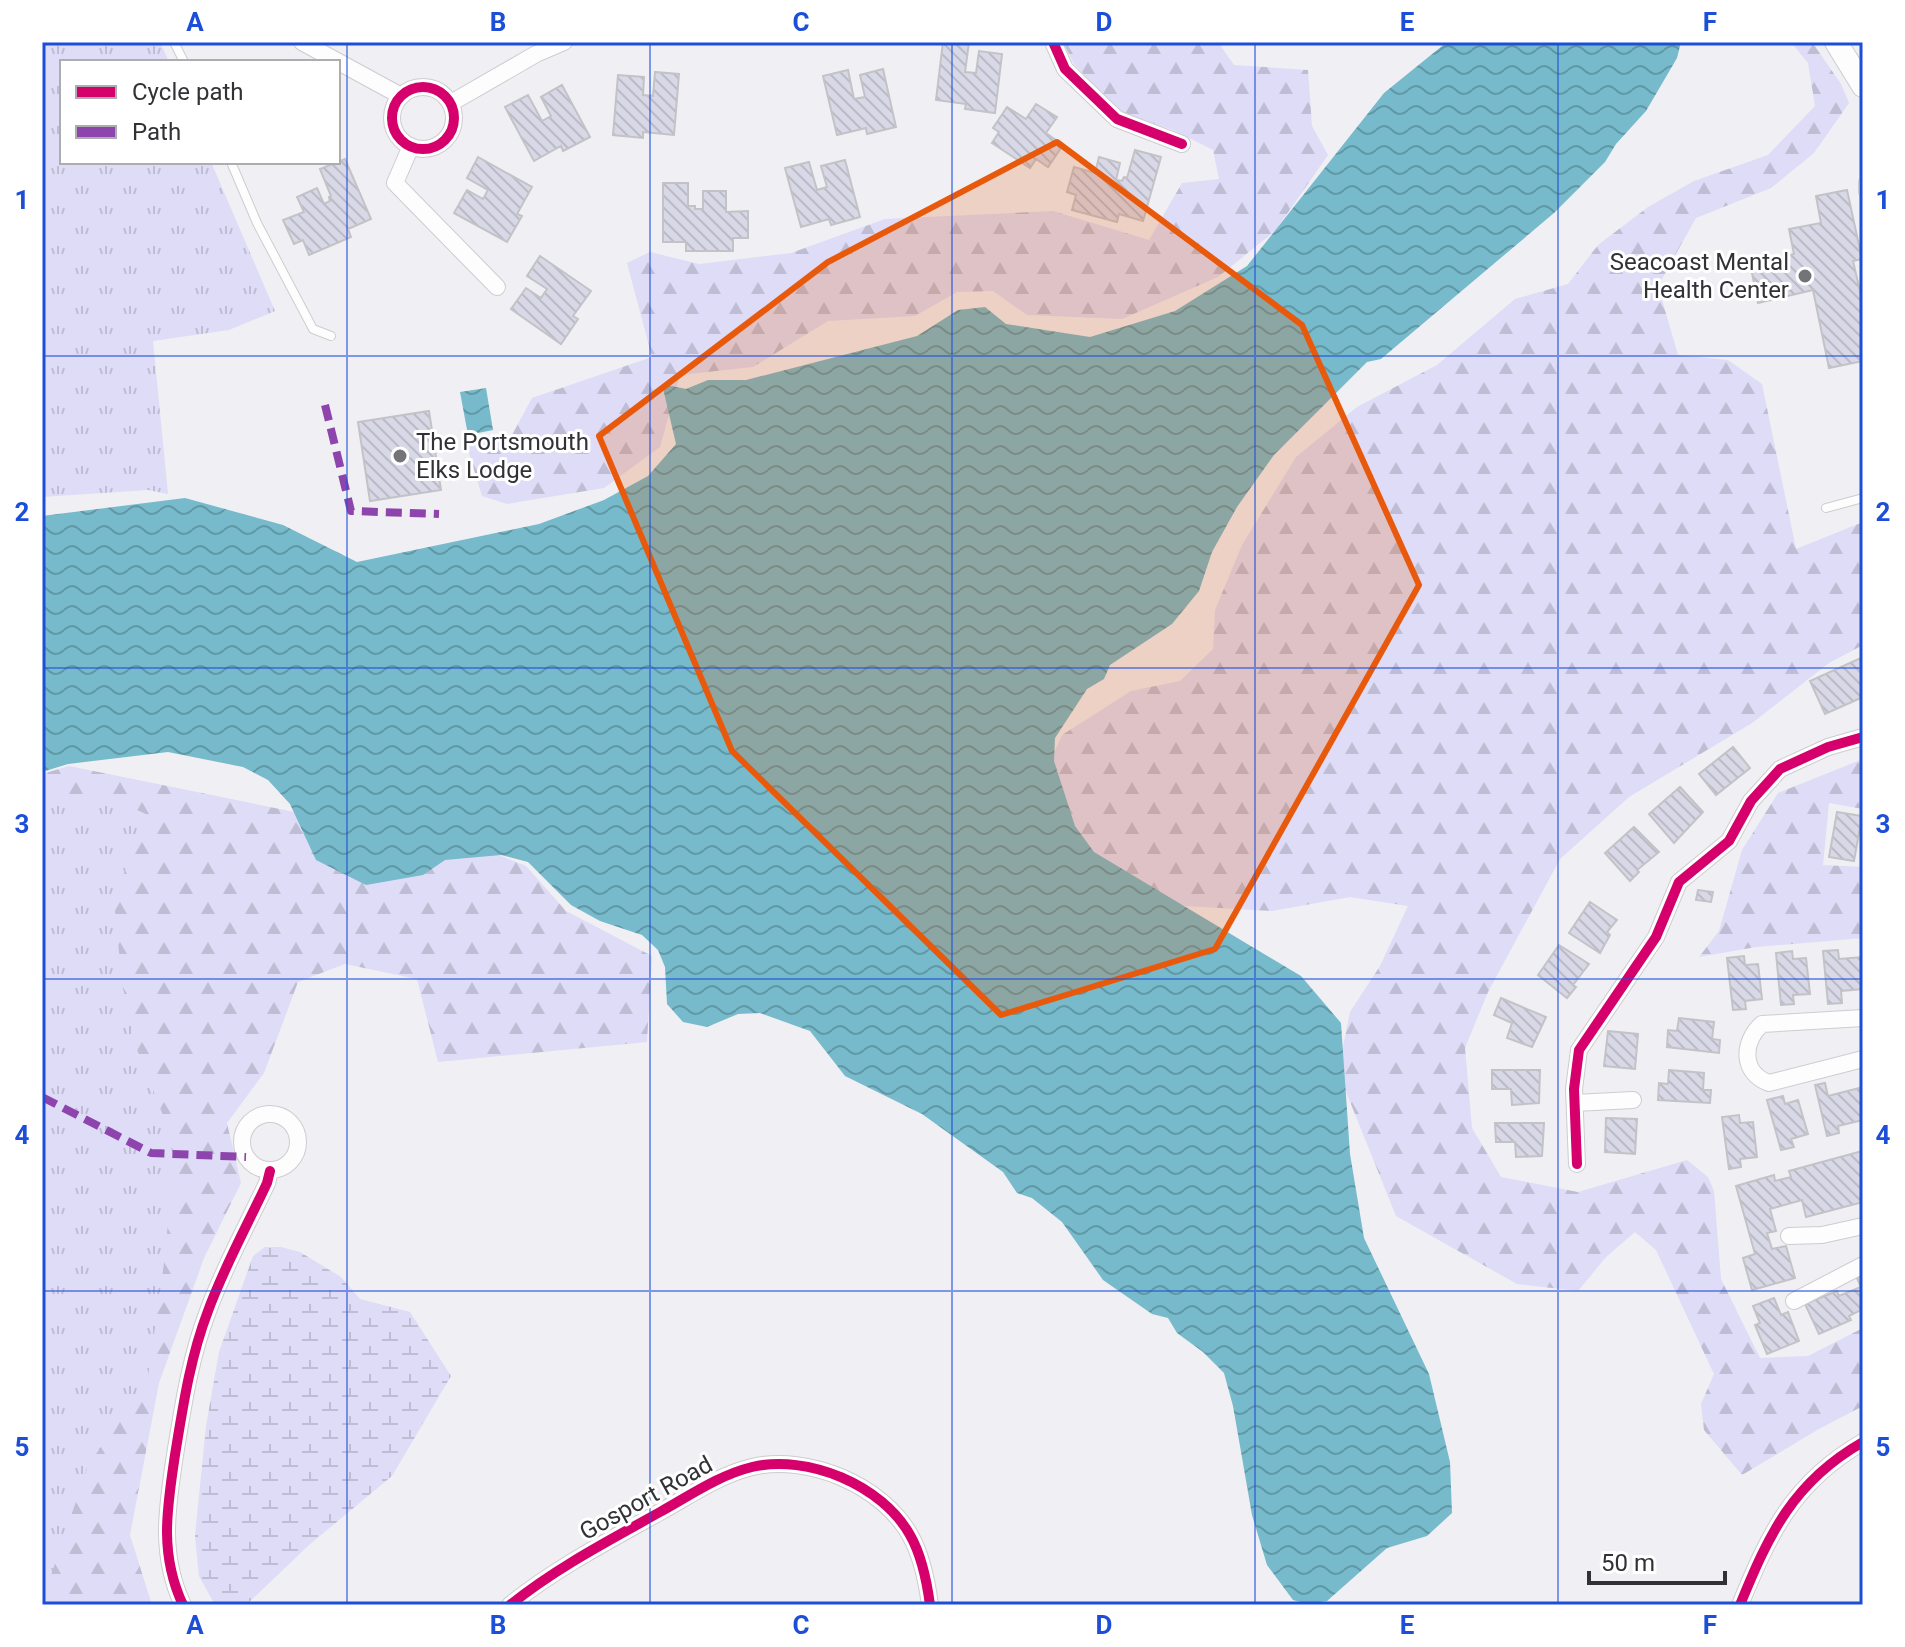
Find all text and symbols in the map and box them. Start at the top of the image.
text: A [186,7,204,37]
text: B [490,7,506,37]
text: C [792,7,810,37]
text: D [1096,7,1112,37]
text: E [1400,7,1415,37]
text: F [1703,7,1717,37]
legend [60,60,340,164]
text: Cycle path [132,78,244,106]
text: Path [132,118,181,146]
text: 1 [15,185,29,215]
text: 1 [1876,185,1890,215]
place label: Seacoast Mental Health Center [1610,248,1789,304]
marker: Seacoast Mental Health Center [1796,267,1814,285]
place label: The Portsmouth Elks Lodge [416,428,589,484]
marker: The Portsmouth Elks Lodge [391,447,409,465]
text: 2 [15,497,29,527]
text: 2 [1876,497,1890,527]
text: 3 [15,809,29,839]
text: 3 [1876,809,1890,839]
text: 4 [15,1120,30,1150]
text: 4 [1876,1120,1891,1150]
text: 5 [15,1432,29,1462]
text: 5 [1876,1432,1890,1462]
street label: Gosport Road [575,1450,717,1546]
scale bar [1589,1535,1725,1585]
text: 50 m [1601,1549,1655,1577]
text: A [186,1610,204,1640]
text: B [490,1610,506,1640]
text: C [792,1610,810,1640]
text: D [1096,1610,1112,1640]
text: E [1400,1610,1415,1640]
text: F [1703,1610,1717,1640]

